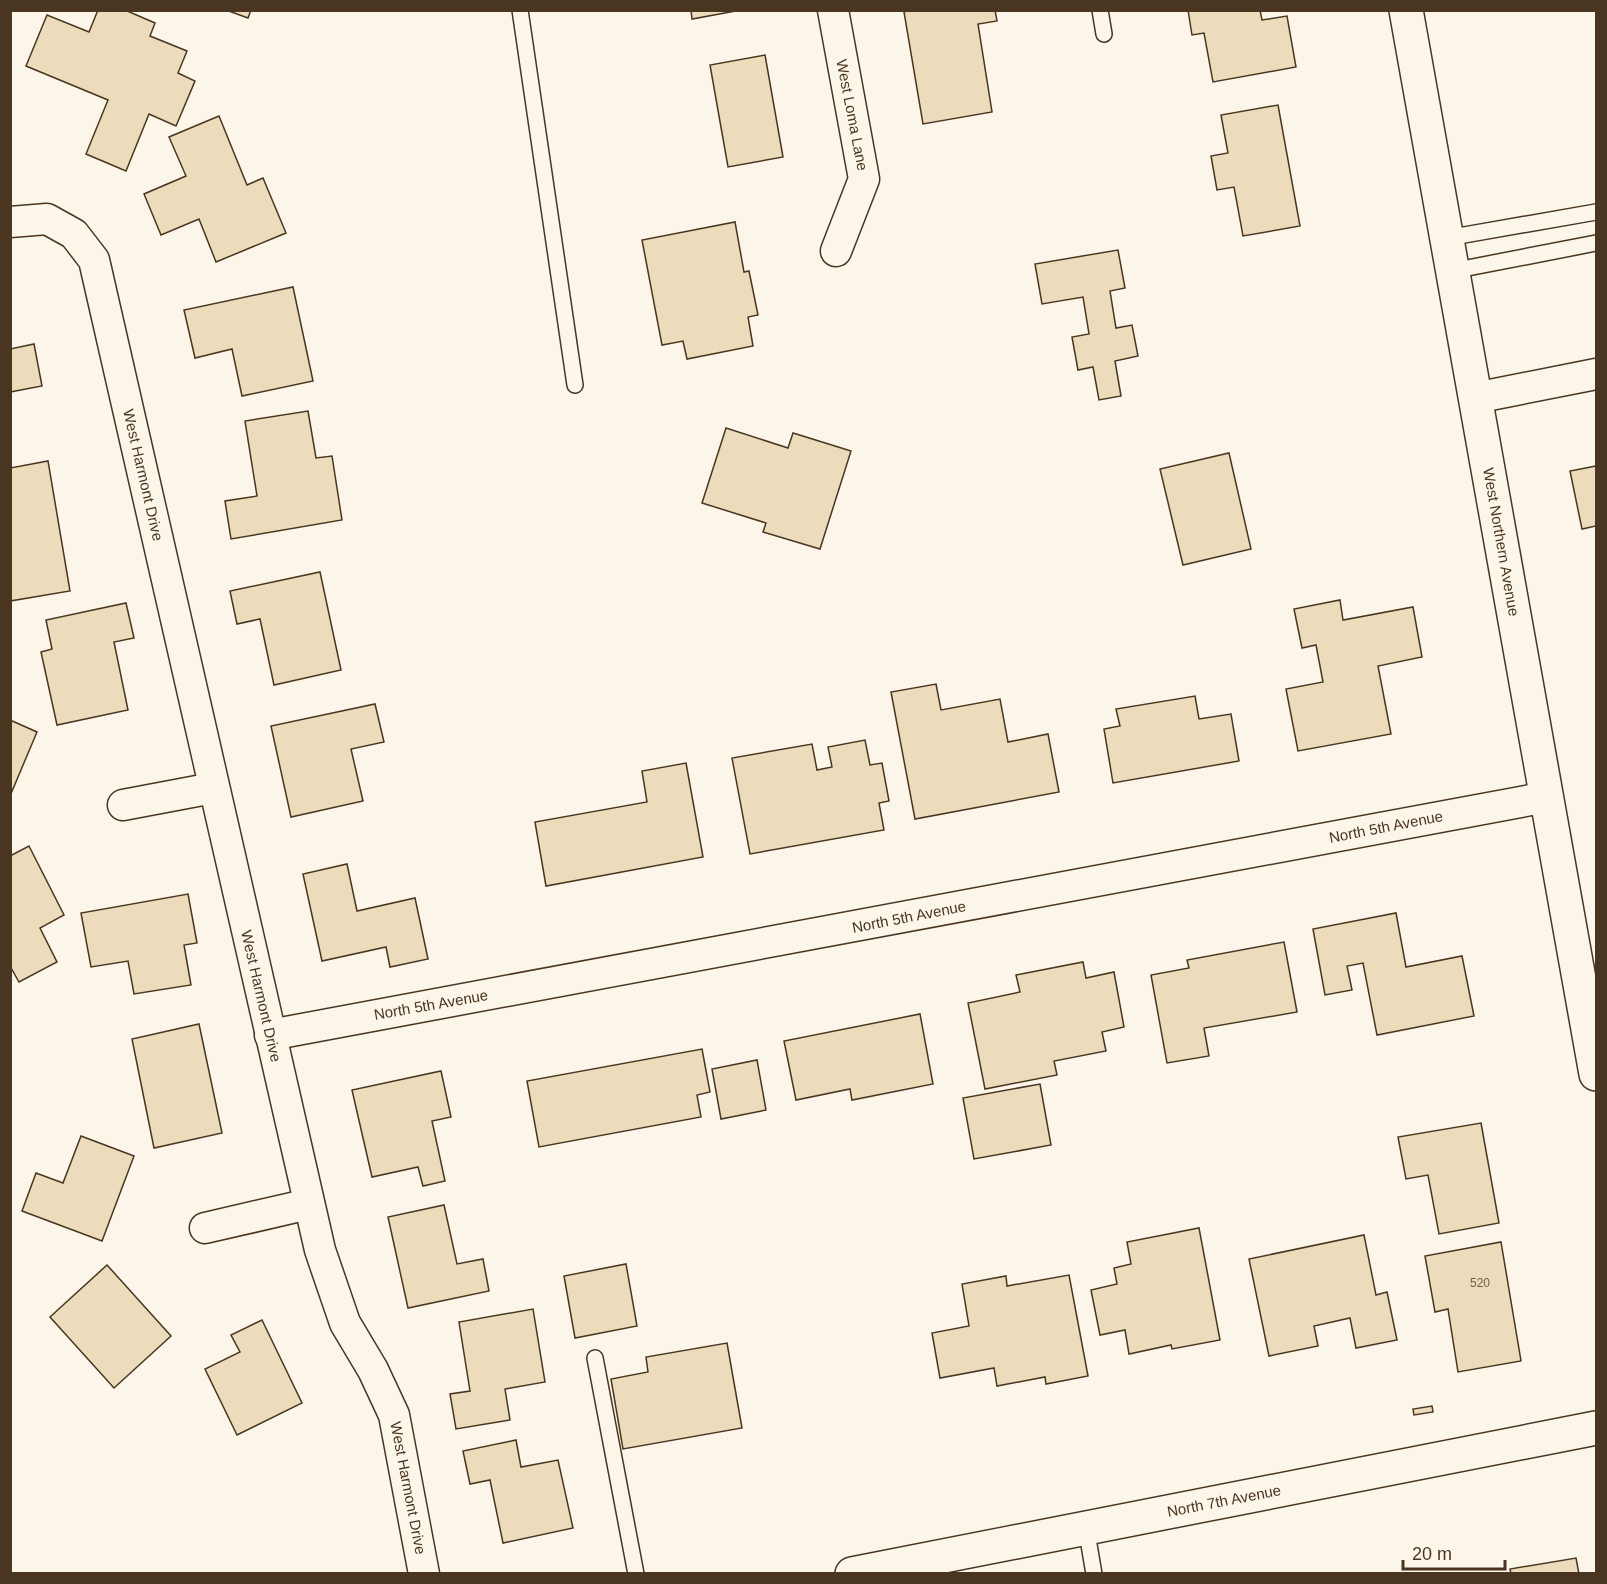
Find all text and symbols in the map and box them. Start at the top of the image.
street label: West Loma Lane [833,58,872,172]
street label: West Harmont Drive [120,407,167,542]
street label: West Northern Avenue [1480,466,1523,617]
street label: North 5th Avenue [1328,807,1444,846]
street label: North 5th Avenue [851,897,967,936]
street label: West Harmont Drive [238,928,285,1063]
street label: North 5th Avenue [372,986,489,1023]
house number: 520 [1470,1276,1490,1290]
street label: West Harmont Drive [387,1420,430,1556]
street label: North 7th Avenue [1166,1481,1282,1520]
scale bar [1403,1533,1505,1571]
text: 20 m [1412,1544,1452,1564]

